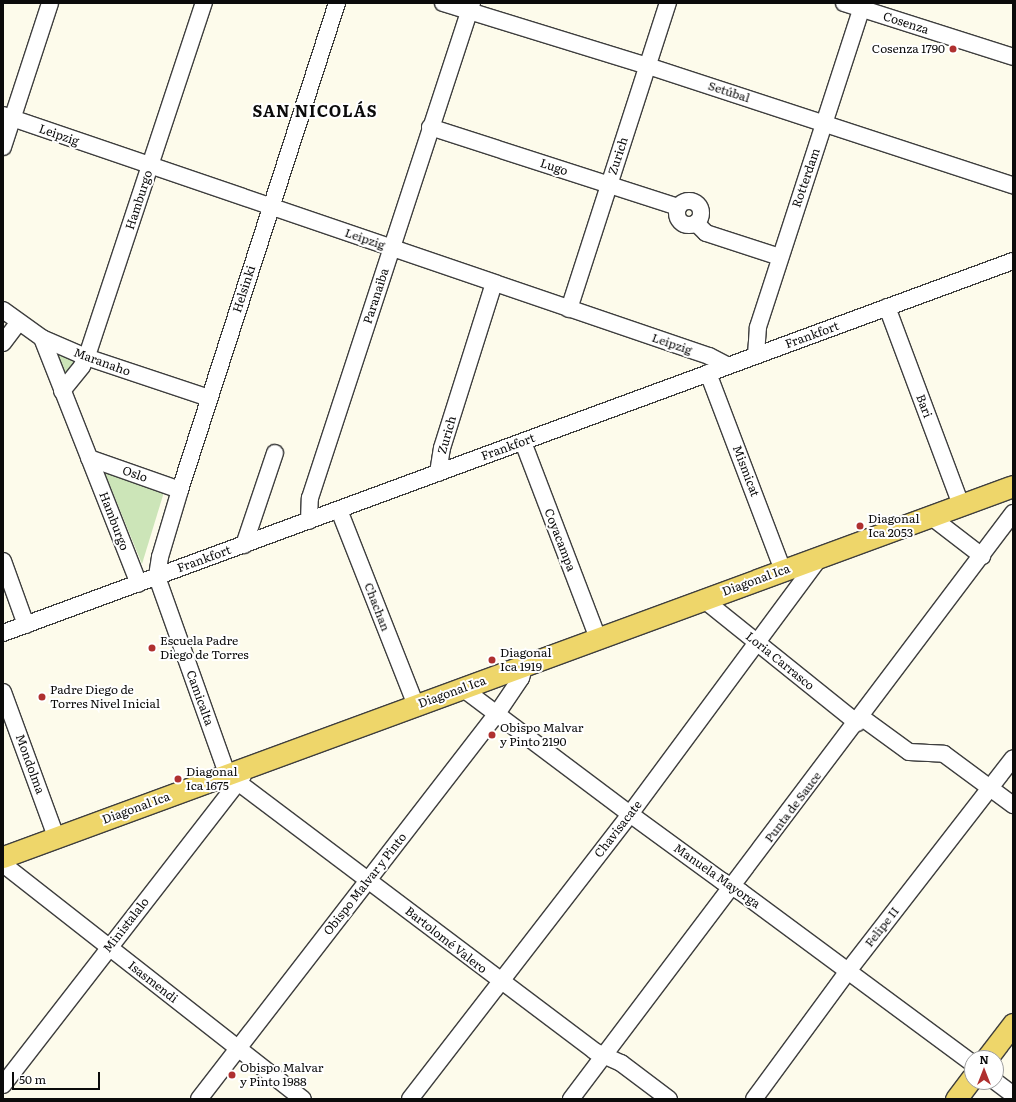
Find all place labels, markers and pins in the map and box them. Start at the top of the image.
place label: Cosenza 1790 [872,42,945,56]
marker: Cosenza 1790 [948,44,958,54]
place label: Diagonal Ica 2053 [868,512,919,540]
marker: Diagonal Ica 2053 [855,521,865,531]
place label: Escuela Padre Diego de Torres [160,634,249,662]
marker: Escuela Padre Diego de Torres [147,643,157,653]
place label: Diagonal Ica 1919 [500,646,551,674]
marker: Diagonal Ica 1919 [487,655,497,665]
place label: Padre Diego de Torres Nivel Inicial [50,683,160,711]
marker: Padre Diego de Torres Nivel Inicial [37,692,47,702]
place label: Obispo Malvar y Pinto 2190 [500,721,583,749]
marker: Obispo Malvar y Pinto 2190 [487,730,497,740]
place label: Diagonal Ica 1675 [186,765,237,793]
marker: Diagonal Ica 1675 [173,774,183,784]
place label: Obispo Malvar y Pinto 1988 [240,1061,323,1089]
marker: Obispo Malvar y Pinto 1988 [227,1070,237,1080]

